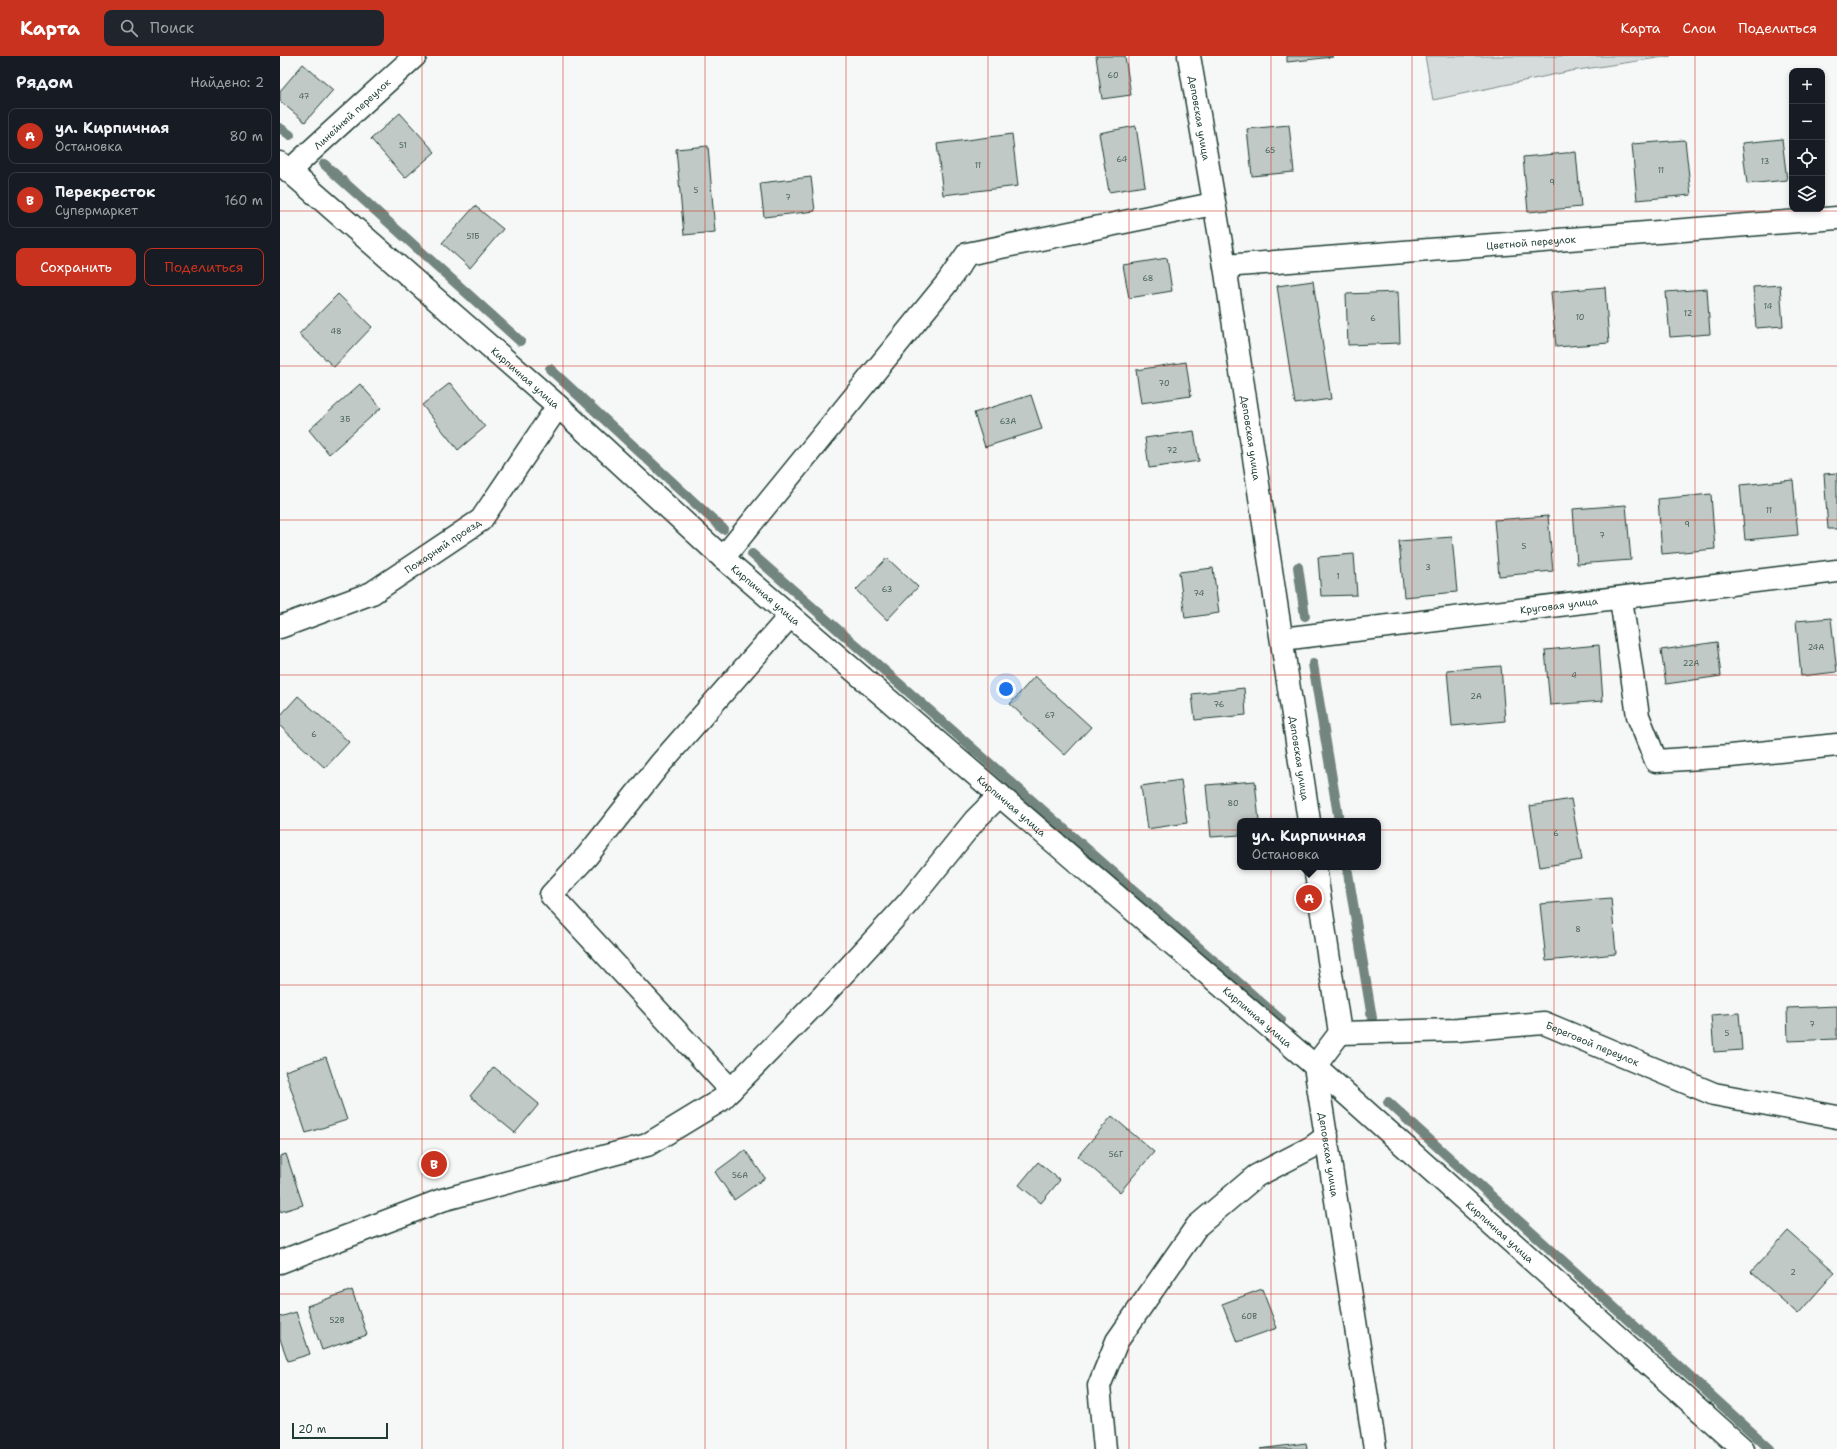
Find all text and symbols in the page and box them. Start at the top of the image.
search box [104,10,384,46]
text: Карта [20,16,80,41]
icon: search [118,17,140,39]
text: Поиск [150,18,194,38]
text: Карта [1620,19,1661,37]
text: Слои [1683,19,1716,37]
text: Поделиться [1738,19,1817,37]
map controls [1789,68,1825,212]
button: + [1789,68,1825,104]
house number: 60 [1108,70,1119,81]
text: Рядом [16,71,73,93]
text: Найдено: 2 [190,74,264,91]
street label: Линейный переулок [311,75,393,152]
street label: Деповская улица [1186,75,1213,162]
house number: 47 [299,91,310,102]
button: − [1789,104,1825,140]
text: ул. Кирпичная [55,118,169,138]
text: A [25,128,35,145]
text: 80 m [229,128,263,145]
text: Остановка [55,138,122,155]
house number: 51 [399,140,407,151]
button: locate [1789,140,1825,176]
house number: 65 [1265,145,1275,156]
house number: 64 [1117,154,1128,165]
house number: 13 [1761,156,1769,167]
house number: 11 [975,160,981,171]
house number: 11 [1658,165,1664,176]
button: layers [1789,176,1825,212]
house number: 9 [1549,177,1555,188]
text: Перекресток [55,182,155,202]
house number: 5 [694,185,699,196]
text: B [26,192,34,209]
text: 160 m [225,192,263,209]
house number: 7 [785,192,791,203]
text: Супермаркет [55,202,138,219]
house number: 51Б [466,231,480,242]
street label: Цветной переулок [1486,232,1577,252]
button: Сохранить [16,248,136,286]
button: Поделиться [144,248,264,286]
house number: 68 [1143,273,1153,284]
house number: 14 [1764,301,1773,312]
house number: 12 [1684,308,1693,319]
house number: 10 [1576,312,1584,323]
house number: 6 [1370,313,1376,324]
house number: 48 [330,326,342,337]
street label: Кирпичная улица [488,344,563,412]
house number: 70 [1158,378,1170,389]
street label: Деповская улица [1238,395,1264,482]
house number: 3Б [340,414,350,425]
house number: 63А [1000,416,1016,427]
house number: 72 [1167,445,1178,456]
house number: 11 [1766,505,1772,516]
street label: Пожарный проезд [402,515,484,576]
house number: 9 [1684,519,1690,530]
house number: 7 [1599,530,1605,541]
house number: 5 [1522,541,1527,552]
street label: Кирпичная улица [729,562,804,628]
house number: 3 [1425,562,1431,573]
house number: 1 [1336,571,1340,582]
house number: 63 [882,584,892,595]
house number: 74 [1194,588,1205,599]
street label: Круговая улица [1519,594,1599,616]
house number: 24А [1808,642,1824,653]
house number: 22А [1683,658,1699,669]
house number: 4 [1571,670,1577,681]
your location [996,679,1016,699]
house number: 2А [1470,691,1482,702]
house number: 76 [1214,699,1225,710]
house number: 67 [1045,710,1056,721]
street label: Деповская улица [1287,715,1312,802]
house number: 6 [311,729,317,740]
street label: Кирпичная улица [975,773,1049,839]
house number: 80 [1227,798,1239,809]
popup [1237,818,1381,870]
text: ул. Кирпичная [1252,826,1366,846]
house number: 6 [1553,828,1559,839]
text: Остановка [1252,846,1319,863]
pin: A [1296,883,1322,913]
house number: 8 [1575,924,1581,935]
street label: Кирпичная улица [1220,984,1295,1050]
street label: Береговой переулок [1544,1018,1642,1069]
house number: 7 [1809,1019,1815,1030]
house number: 5 [1725,1028,1730,1039]
street label: Деповская улица [1316,1111,1342,1199]
pin: B [421,1149,447,1179]
house number: 56Г [1109,1149,1124,1160]
house number: 56А [732,1170,748,1181]
street label: Кирпичная улица [1463,1198,1537,1266]
house number: 2 [1790,1267,1796,1278]
house number: 60В [1241,1311,1257,1322]
house number: 52В [330,1315,345,1326]
scale bar [292,1421,388,1440]
text: 20 m [298,1422,326,1437]

